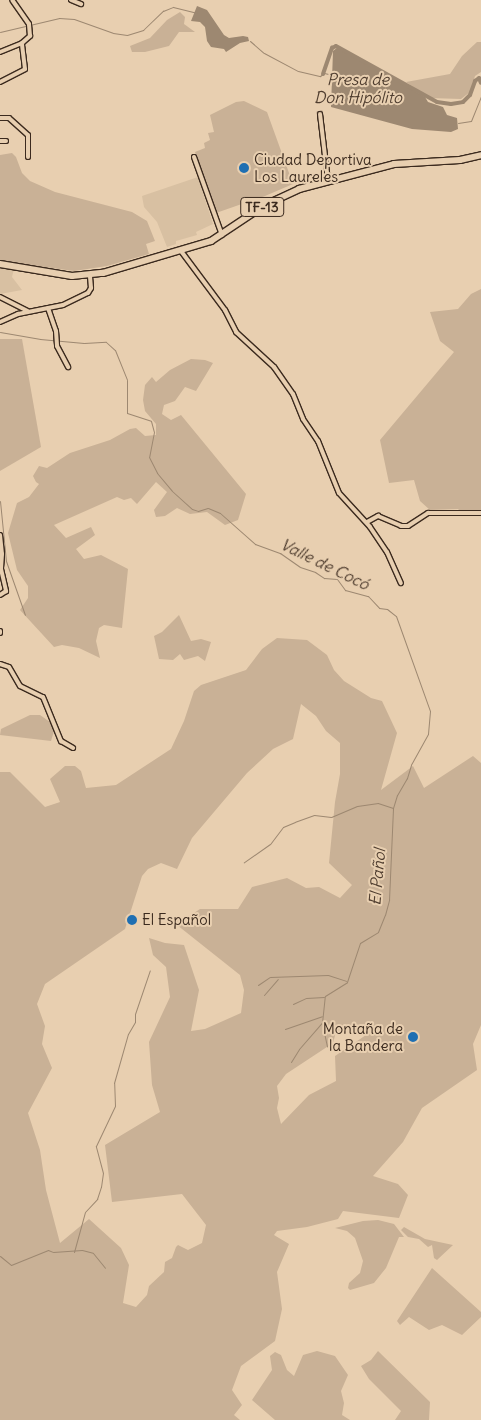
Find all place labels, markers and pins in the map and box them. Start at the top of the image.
place label: Ciudad Deportiva Los Laureles [254,150,372,185]
marker: Ciudad Deportiva Los Laureles [238,162,250,174]
place label: El Español [142,911,211,929]
marker: El Español [126,914,138,926]
place label: Montaña de la Bandera [323,1019,403,1054]
marker: Montaña de la Bandera [407,1031,419,1043]

